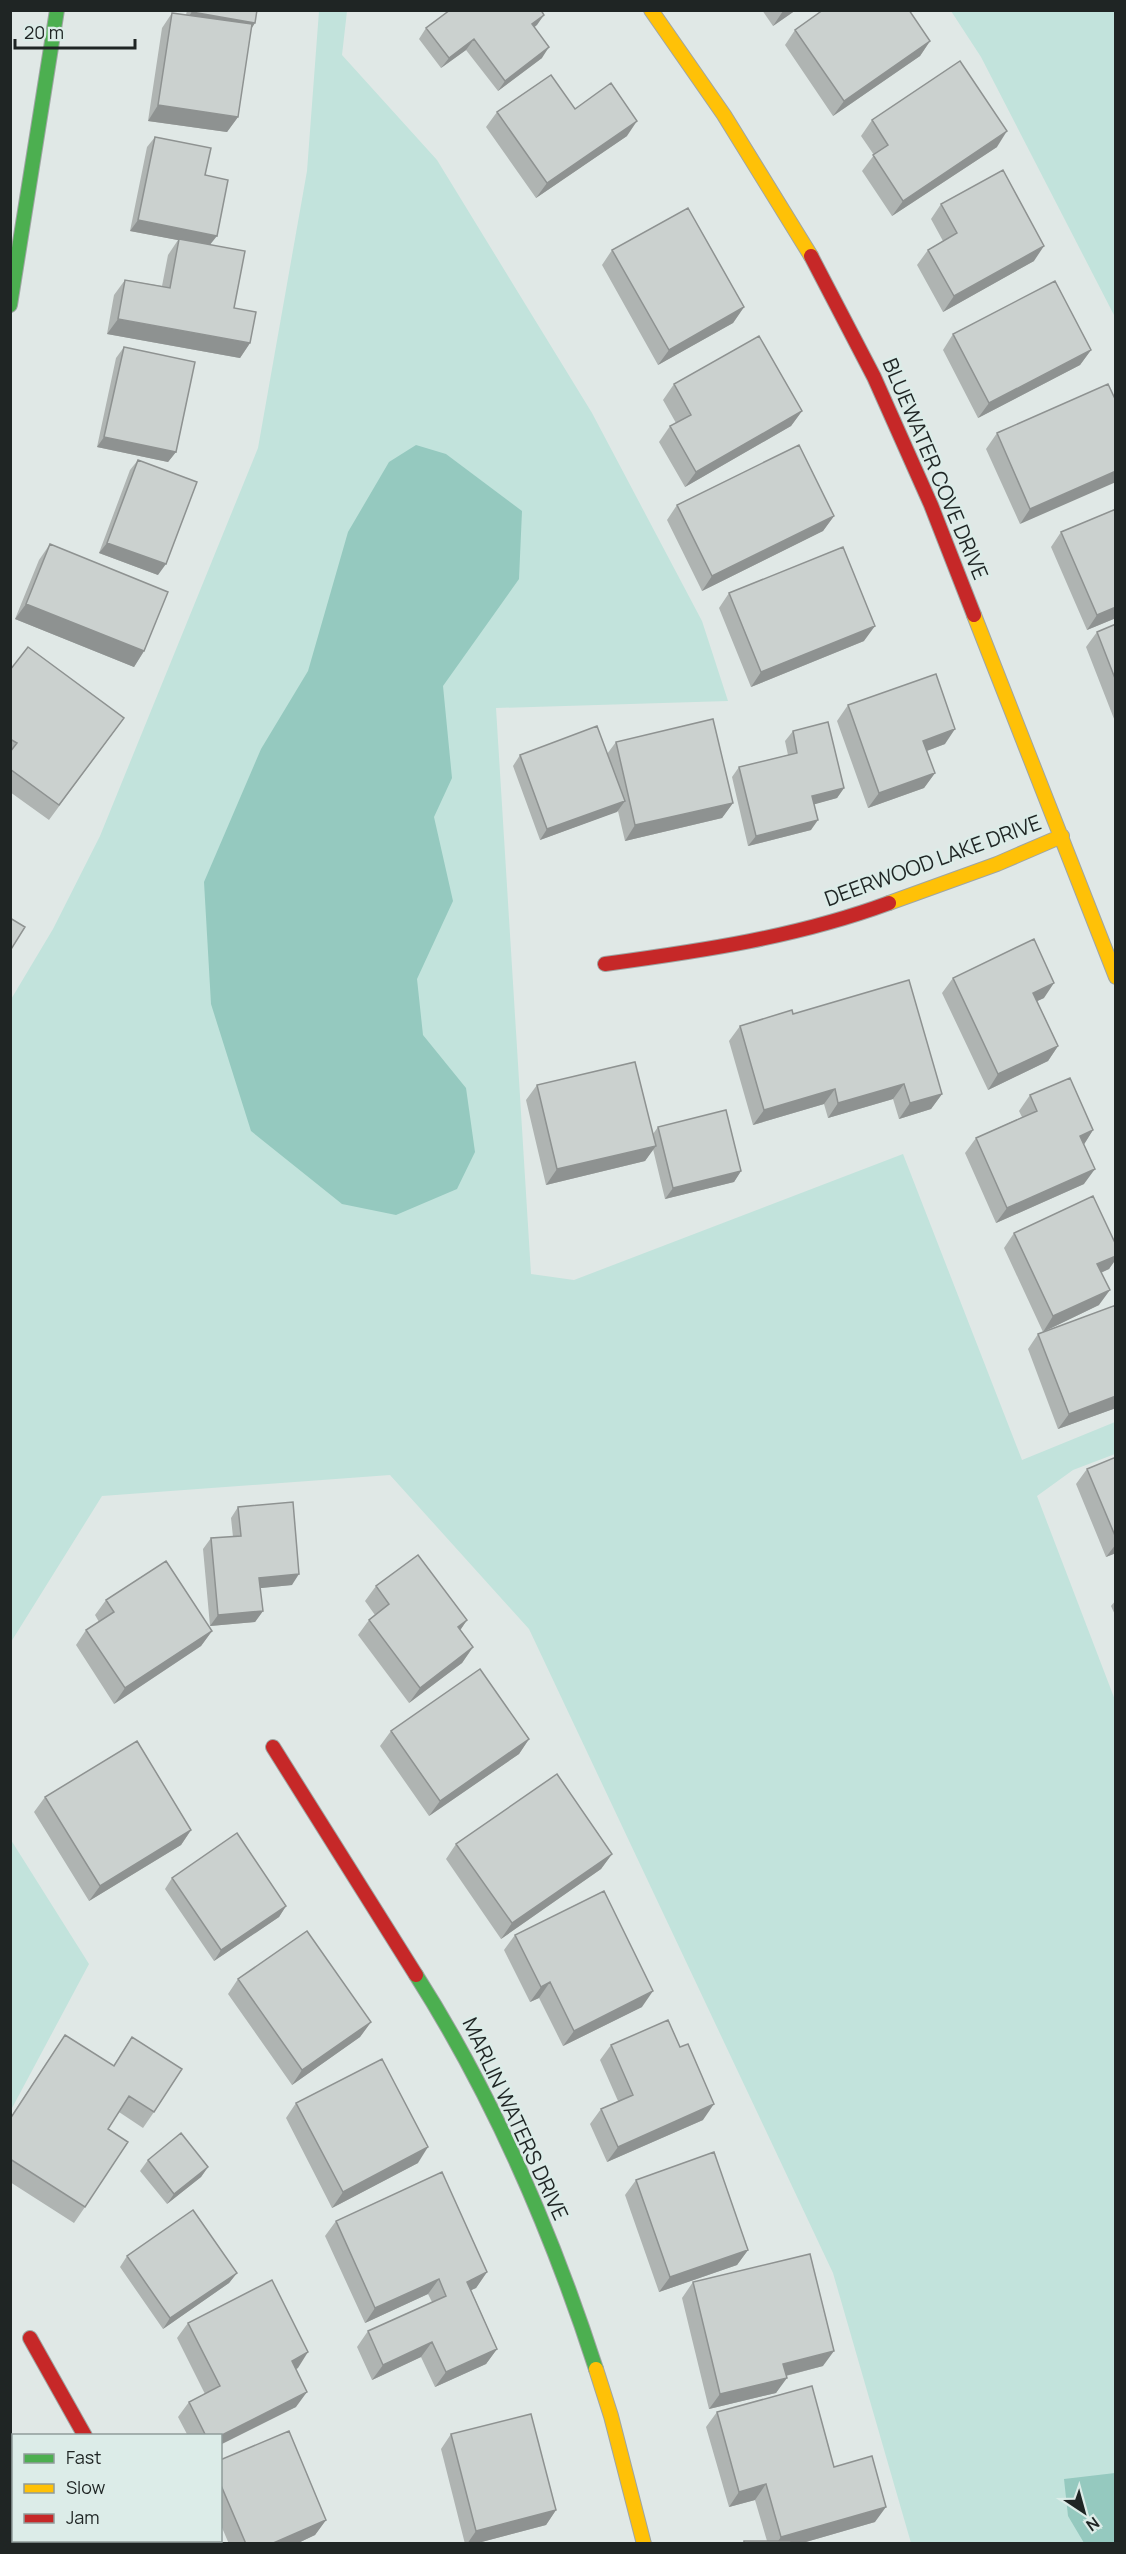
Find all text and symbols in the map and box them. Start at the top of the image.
scale bar [15,12,135,50]
text: 20 m [24,20,64,44]
street label: BLUEWATER COVE DRIVE [877,354,995,584]
street label: DEERWOOD LAKE DRIVE [820,808,1045,912]
street label: MARLIN WATERS DRIVE [457,2013,575,2224]
legend [12,2434,222,2542]
text: Fast [66,2445,101,2469]
text: Slow [66,2475,106,2499]
north arrow [1054,2482,1114,2542]
text: Jam [66,2505,100,2529]
text: N [1082,2512,1104,2536]

